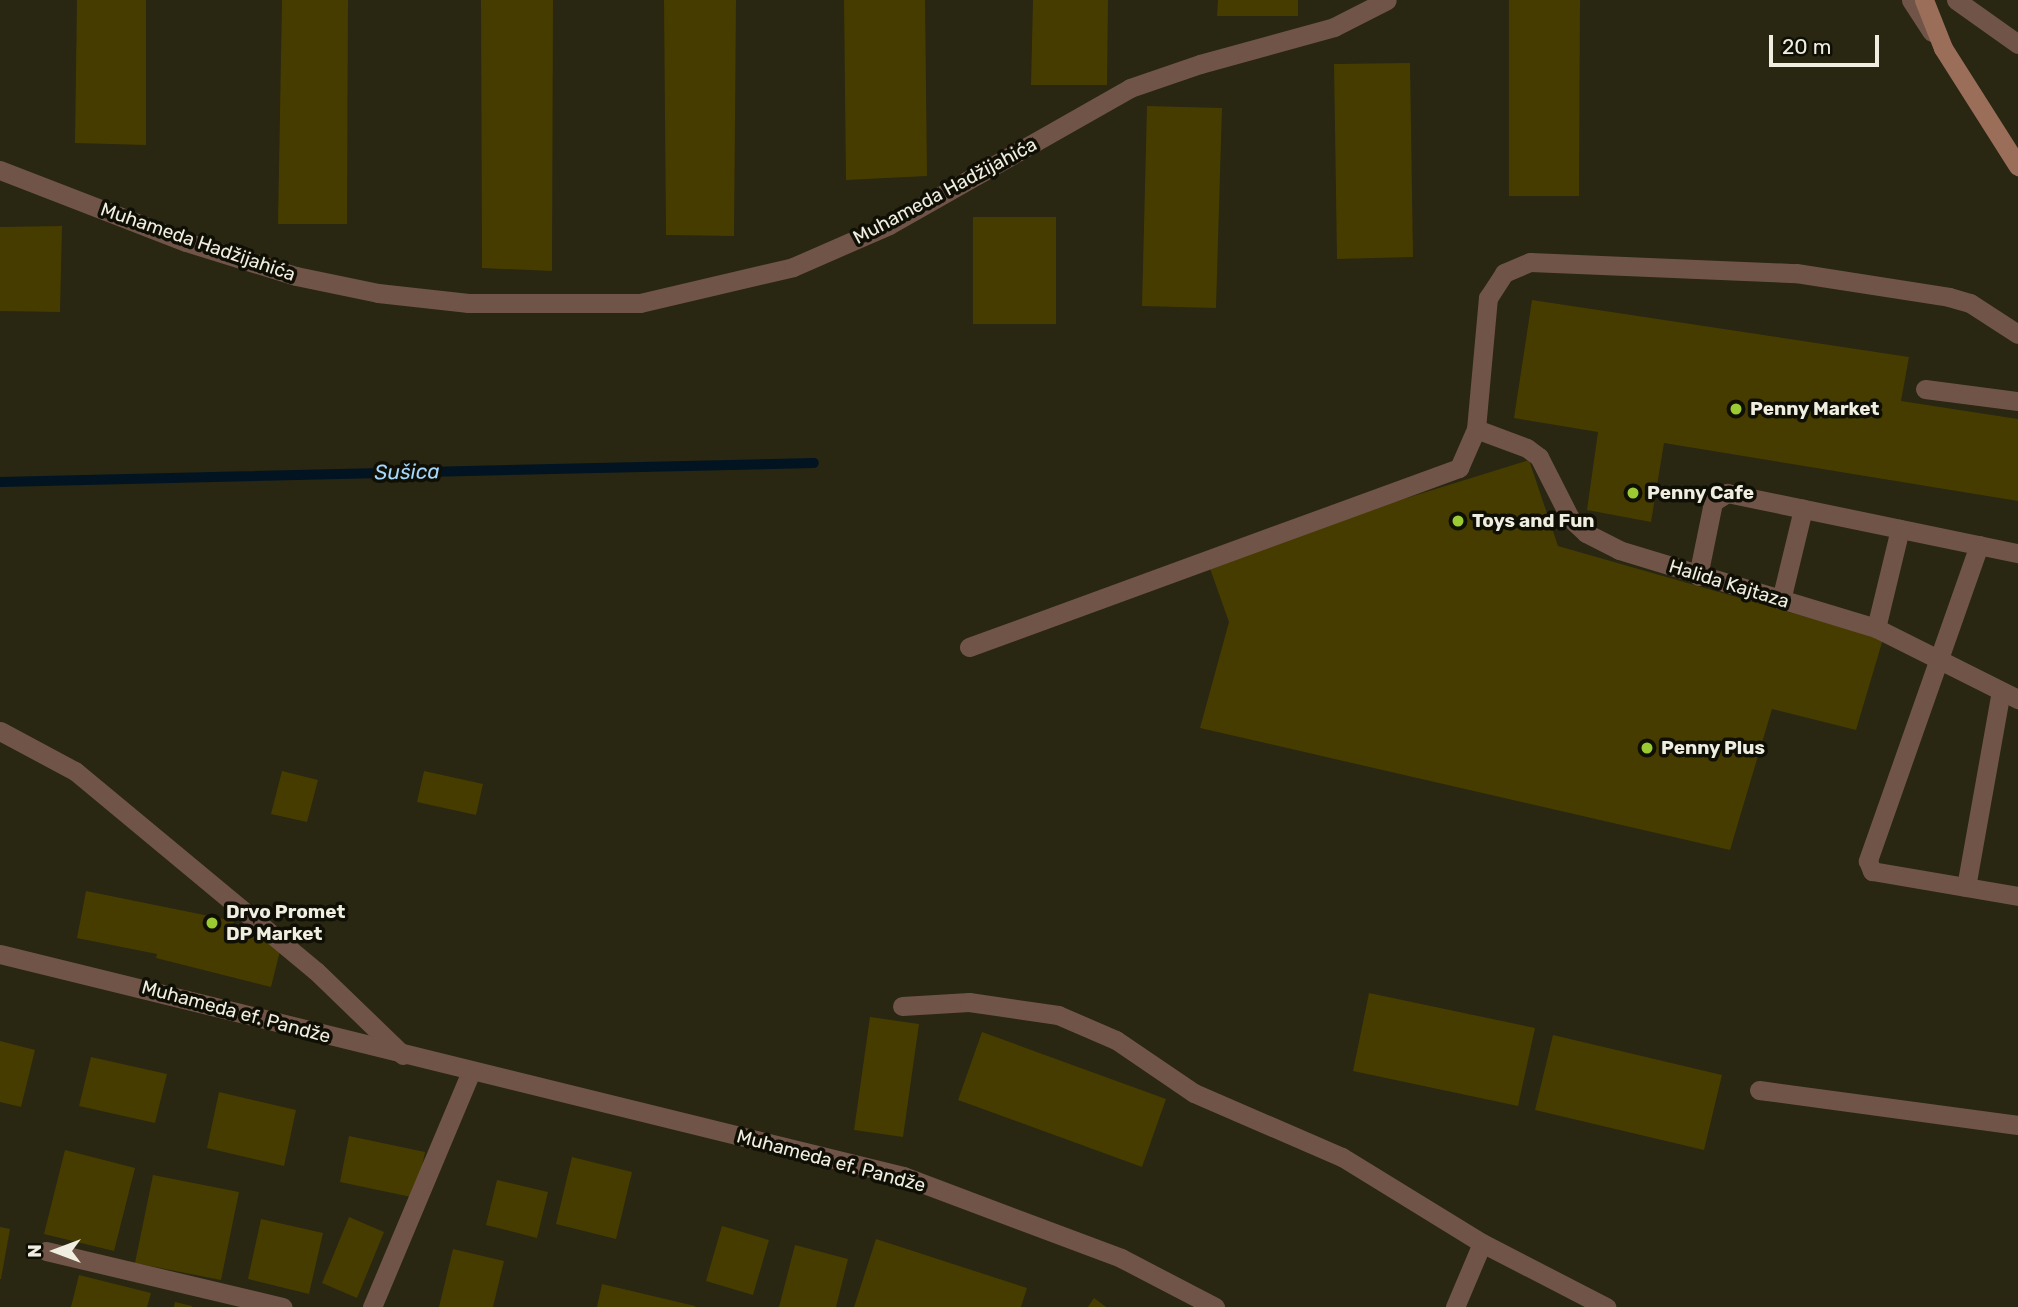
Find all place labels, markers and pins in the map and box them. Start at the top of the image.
place label: Penny Market [1750,398,1880,420]
marker: Penny Market [1728,401,1744,417]
place label: Penny Cafe [1647,482,1755,504]
marker: Penny Cafe [1625,485,1641,501]
place label: Toys and Fun [1472,510,1595,532]
marker: Toys and Fun [1450,513,1466,529]
place label: Penny Plus [1661,737,1765,759]
marker: Penny Plus [1639,740,1655,756]
place label: Drvo Promet DP Market [226,901,345,945]
marker: Drvo Promet DP Market [204,915,220,931]

